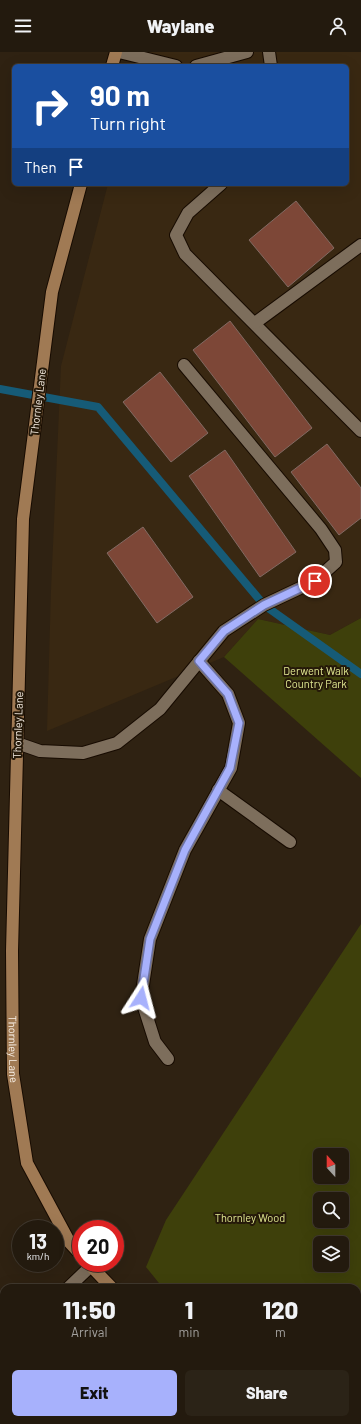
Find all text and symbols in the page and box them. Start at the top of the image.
icon: menu [12,15,34,37]
text: Waylane [147,15,214,37]
icon: person [327,15,349,37]
text: 90 m [90,78,150,112]
icon: right [24,80,76,132]
text: Turn right [90,112,166,134]
icon: arrive [65,156,87,178]
text: Then [24,158,57,176]
street label: Thornley Lane [27,368,48,436]
pin [298,564,332,598]
icon: arrive [304,570,326,592]
park label: Derwent Walk Country Park [283,664,349,690]
street label: Thornley Lane [10,691,25,759]
position arrow [120,977,162,1019]
street label: Thornley Lane [7,1016,21,1084]
north arrow [313,1148,349,1184]
map controls [313,1148,349,1272]
button: search [313,1192,349,1228]
park label: Thornley Wood [215,1211,285,1224]
speed limit sign: 20 [72,1220,124,1272]
text: 13 [29,1229,47,1253]
button: layers [313,1236,349,1272]
text: km/h [27,1250,49,1262]
text: 11:50 [63,1295,116,1324]
text: 1 [185,1295,193,1324]
text: 120 [262,1295,298,1324]
text: Arrival [71,1324,107,1340]
text: min [179,1324,200,1340]
text: m [275,1324,286,1340]
button: Exit [12,1370,177,1416]
button: Share [185,1370,349,1416]

